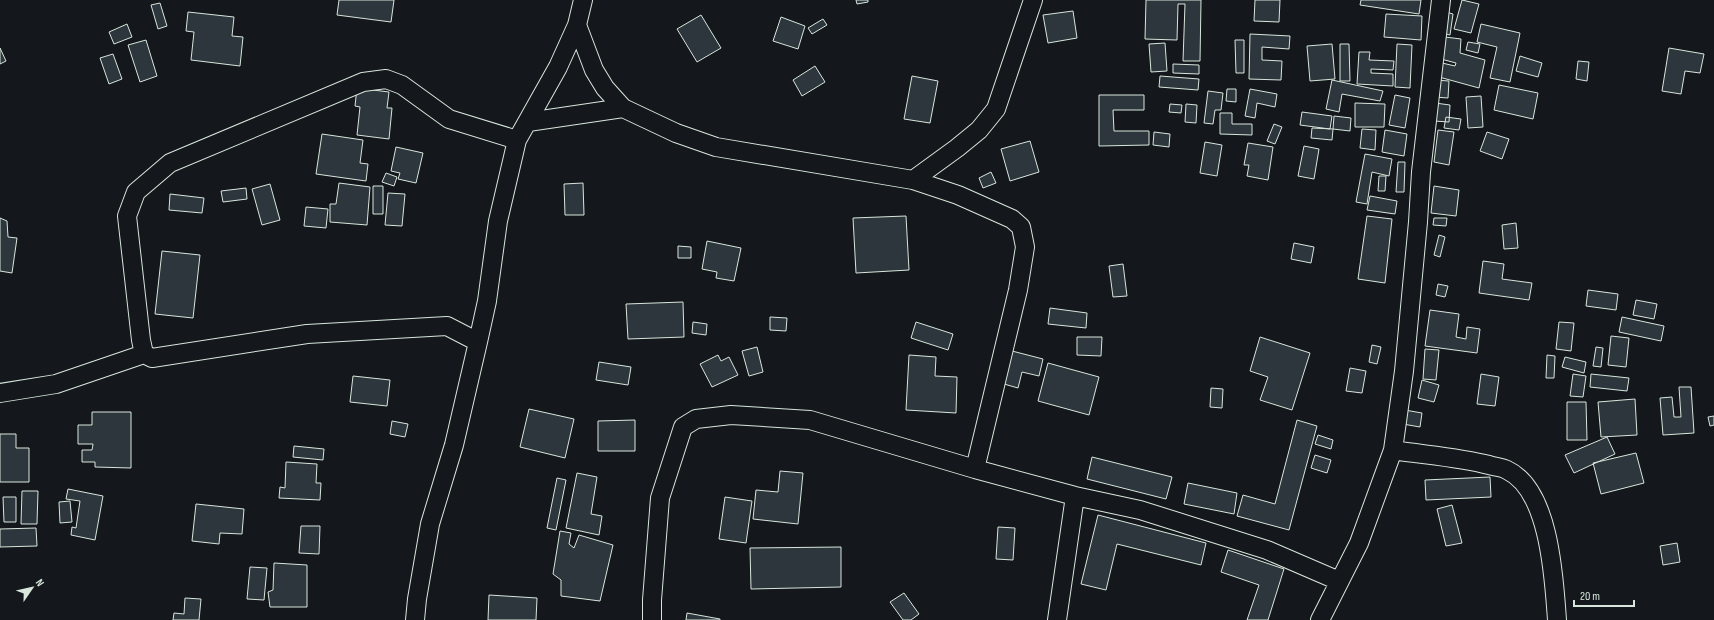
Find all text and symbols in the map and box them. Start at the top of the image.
north arrow [12,568,52,608]
text: N [33,577,47,589]
scale bar [1574,582,1634,608]
text: 20 m [1580,589,1600,604]

